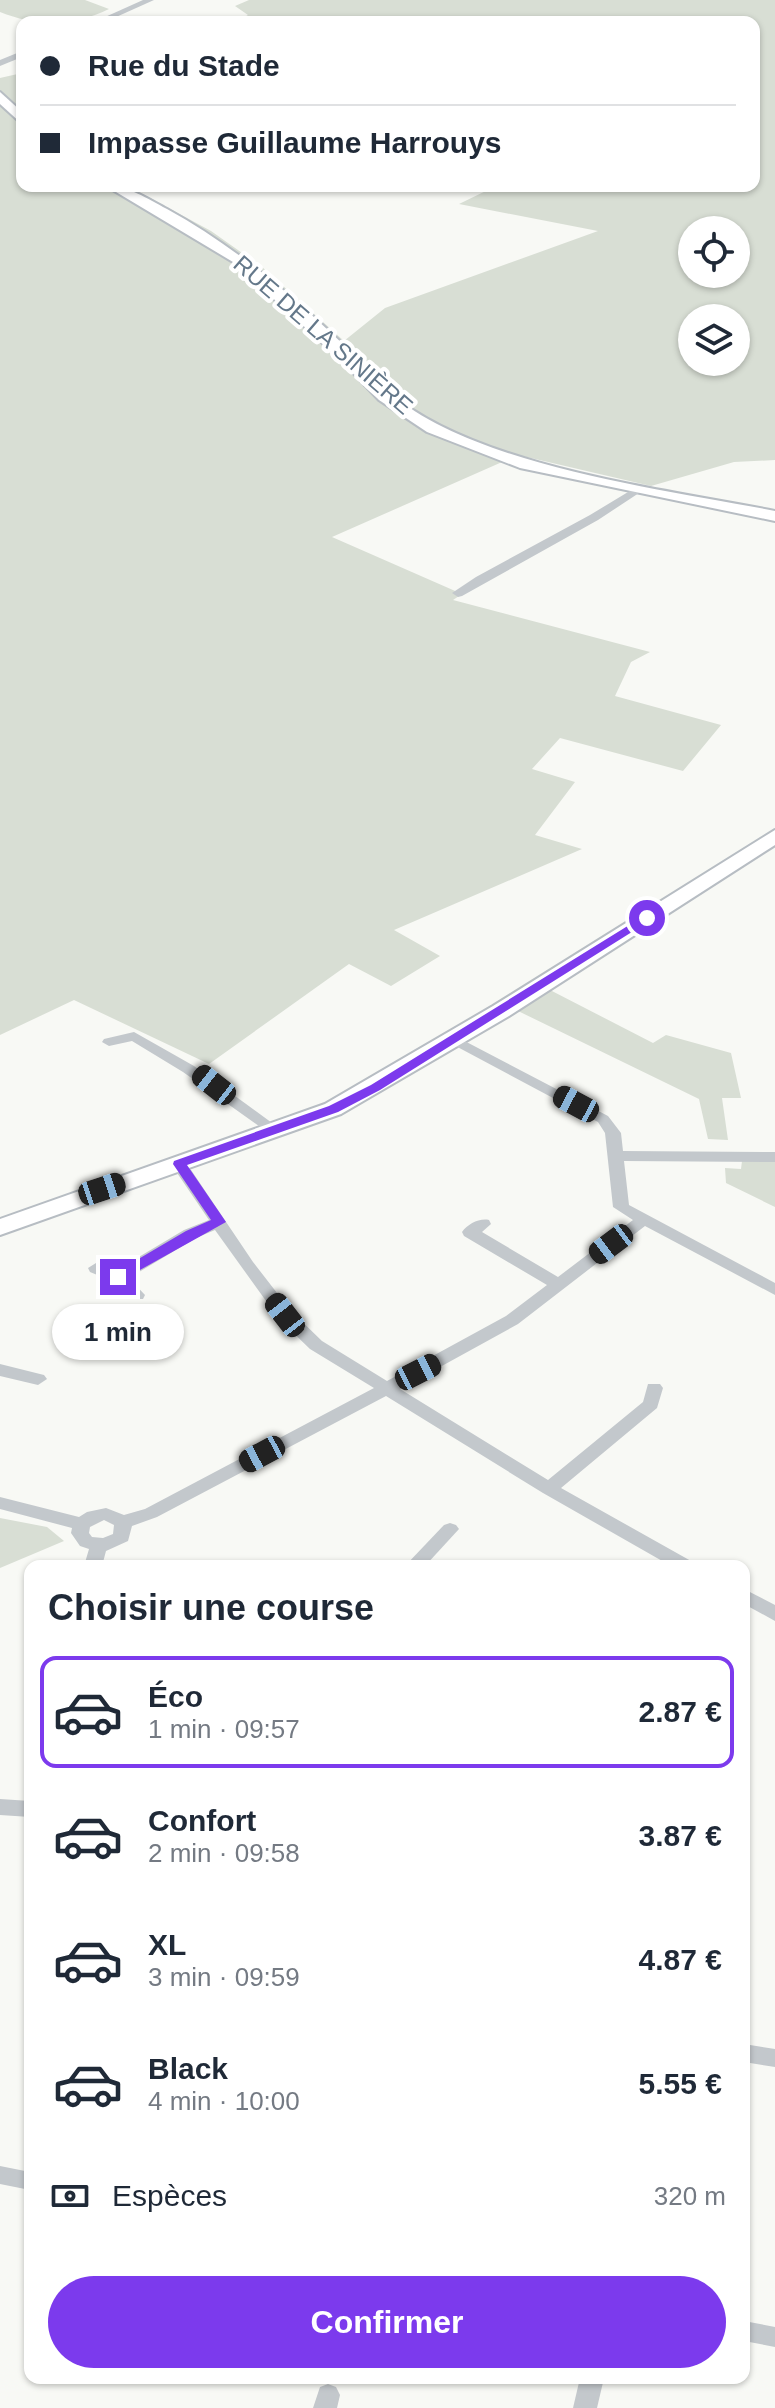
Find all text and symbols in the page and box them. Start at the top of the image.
text: Rue du Stade [88,49,280,82]
text: Impasse Guillaume Harrouys [88,126,502,159]
map controls [678,216,750,376]
button: locate [678,216,750,288]
street label: RUE DE LA SINIÈRE [228,250,418,420]
button: layers [678,304,750,376]
route start [629,900,665,936]
car [188,1061,240,1109]
car [549,1082,603,1126]
car [75,1170,129,1208]
car [585,1220,637,1268]
route end [100,1259,136,1295]
car [261,1289,309,1341]
callout: 1 min [52,1305,184,1361]
text: 1 min [84,1317,152,1347]
car [391,1350,445,1394]
car [235,1432,289,1476]
text: Choisir une course [48,1587,374,1628]
icon: car [52,1676,124,1748]
text: Éco [148,1680,203,1713]
text: 2.87 € [639,1695,722,1728]
text: 1 min · 09:57 [148,1714,300,1744]
icon: car [52,1800,124,1872]
text: Confort [148,1804,256,1837]
text: 3.87 € [639,1819,722,1852]
text: 2 min · 09:58 [148,1838,300,1868]
icon: car [52,1924,124,1996]
text: XL [148,1928,186,1961]
text: 4.87 € [639,1943,722,1976]
text: 3 min · 09:59 [148,1962,300,1992]
icon: car [52,2048,124,2120]
text: Black [148,2052,228,2085]
text: 5.55 € [639,2067,722,2100]
text: 4 min · 10:00 [148,2086,300,2116]
icon: cash [48,2174,92,2218]
text: Espèces [112,2179,227,2212]
text: 320 m [654,2181,726,2211]
button: Confirmer [48,2276,726,2368]

